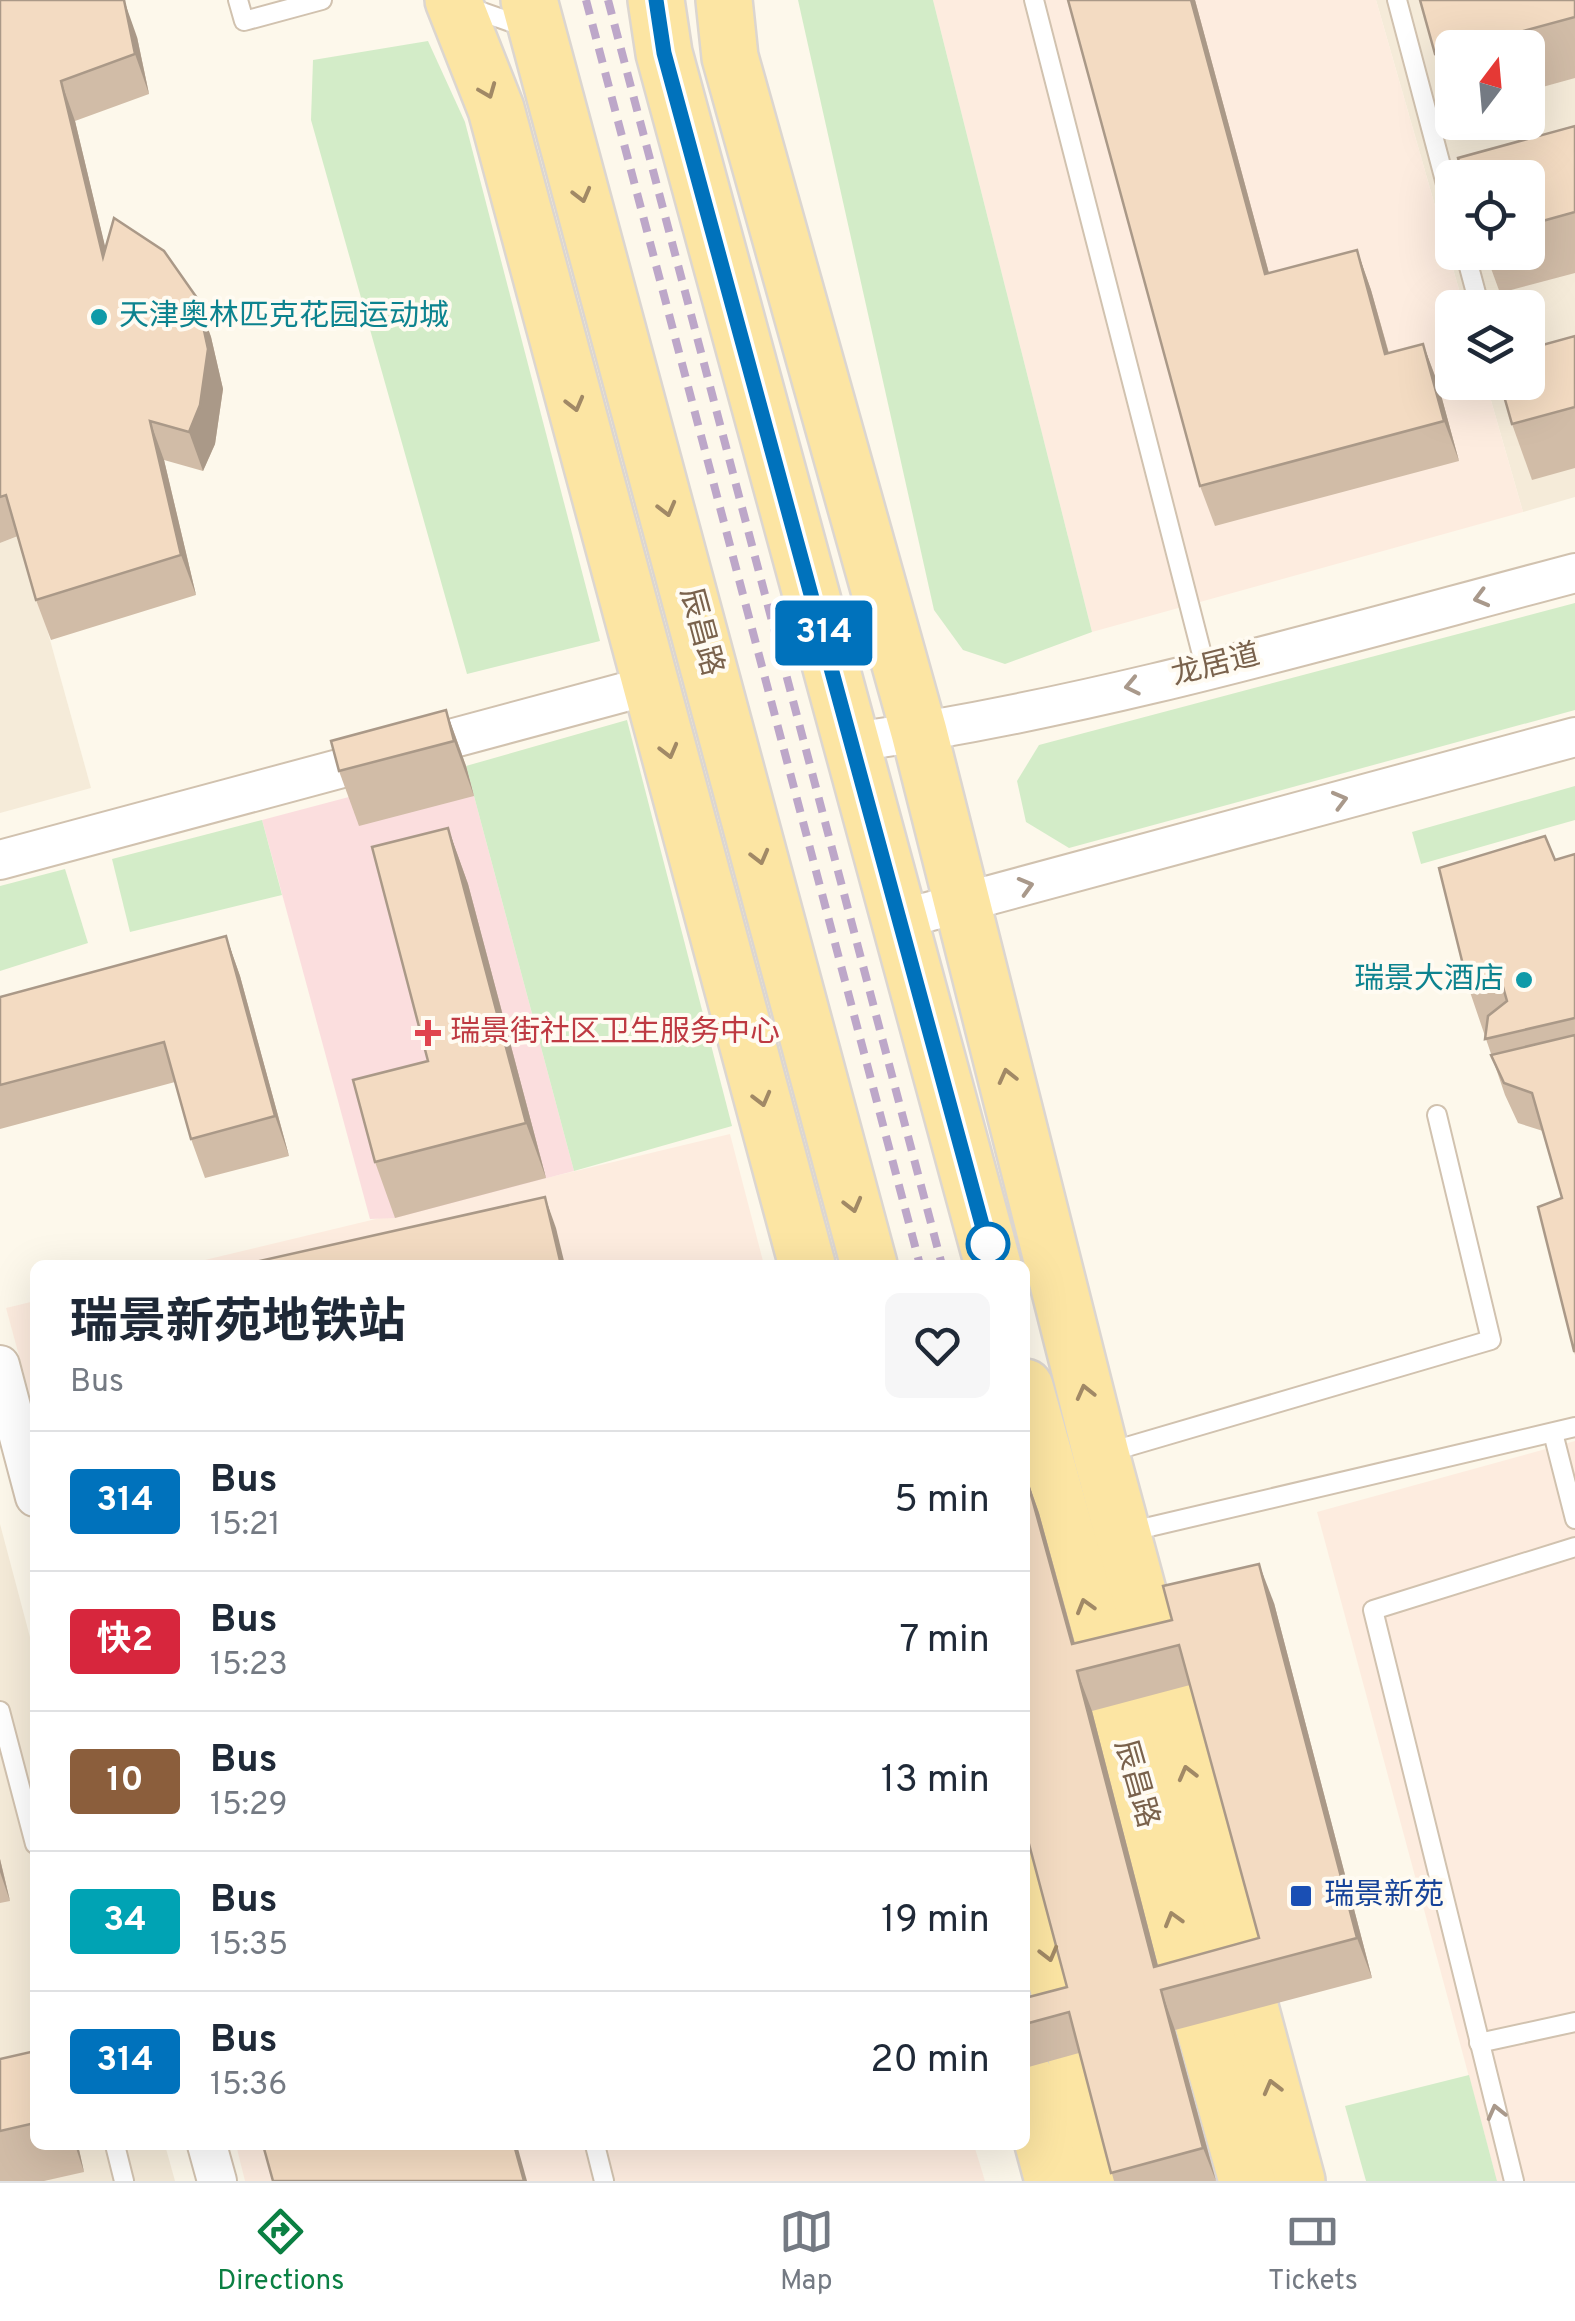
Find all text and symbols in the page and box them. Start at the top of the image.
north arrow [1435,30,1545,140]
map controls [1435,30,1545,400]
one-way arrow [477,81,497,98]
button: locate [1435,160,1545,270]
one-way arrow [570,186,591,203]
button: layers [1435,290,1545,400]
place label: 天津奥林匹克花园运动城 [119,299,449,336]
marker: 天津奥林匹克花园运动城 [88,306,110,328]
one-way arrow [564,395,585,412]
one-way arrow [655,500,676,517]
street label: 辰昌路 [670,584,730,680]
one-way arrow [1473,586,1490,607]
line badge: 314 [766,600,882,666]
text: 314 [795,611,853,655]
street label: 龙居道 [1168,637,1264,695]
one-way arrow [1124,674,1141,695]
one-way arrow [657,742,678,759]
one-way arrow [1331,790,1348,811]
one-way arrow [749,848,770,865]
one-way arrow [1017,876,1035,897]
place label: 瑞景大酒店 [1354,962,1504,999]
marker: 瑞景大酒店 [1513,969,1535,991]
place label: 瑞景街社区卫生服务中心 [450,1015,780,1052]
marker: 瑞景街社区卫生服务中心 [415,1020,441,1046]
one-way arrow [998,1068,1019,1085]
one-way arrow [751,1090,772,1107]
one-way arrow [842,1196,863,1213]
unlabelled marker [967,1223,1009,1265]
button: heart [885,1293,990,1398]
text: 瑞景新苑地铁站 [70,1295,406,1355]
text: Bus [70,1363,124,1403]
one-way arrow [1076,1384,1097,1401]
text: Bus [210,1457,277,1506]
text: 5 min [894,1477,990,1526]
text: 314 [96,1479,154,1523]
text: 15:21 [210,1506,281,1546]
text: Bus [210,1597,277,1646]
one-way arrow [1076,1598,1097,1615]
text: 7 min [900,1617,990,1666]
text: 快2 [97,1619,153,1663]
text: 15:23 [210,1646,288,1686]
street label: 辰昌路 [1105,1736,1165,1832]
text: Bus [210,1737,277,1786]
text: 13 min [881,1757,990,1806]
text: 10 [106,1759,144,1803]
one-way arrow [1178,1765,1199,1782]
text: 15:29 [210,1786,288,1826]
text: Bus [210,1877,277,1926]
place label: 瑞景新苑 [1324,1878,1444,1915]
marker: 瑞景新苑 [1288,1883,1314,1909]
text: 19 min [881,1897,990,1946]
text: 34 [103,1899,147,1943]
one-way arrow [1164,1911,1185,1928]
text: 15:35 [210,1926,288,1966]
one-way arrow [1038,1945,1059,1962]
text: Bus [210,2017,277,2066]
text: 20 min [870,2037,990,2086]
text: 314 [96,2039,154,2083]
text: 15:36 [210,2066,287,2106]
one-way arrow [1262,2079,1283,2096]
one-way arrow [1487,2104,1508,2121]
tab: Directions [217,2204,344,2300]
tab: Map [779,2204,834,2300]
tab: Tickets [1268,2204,1358,2300]

